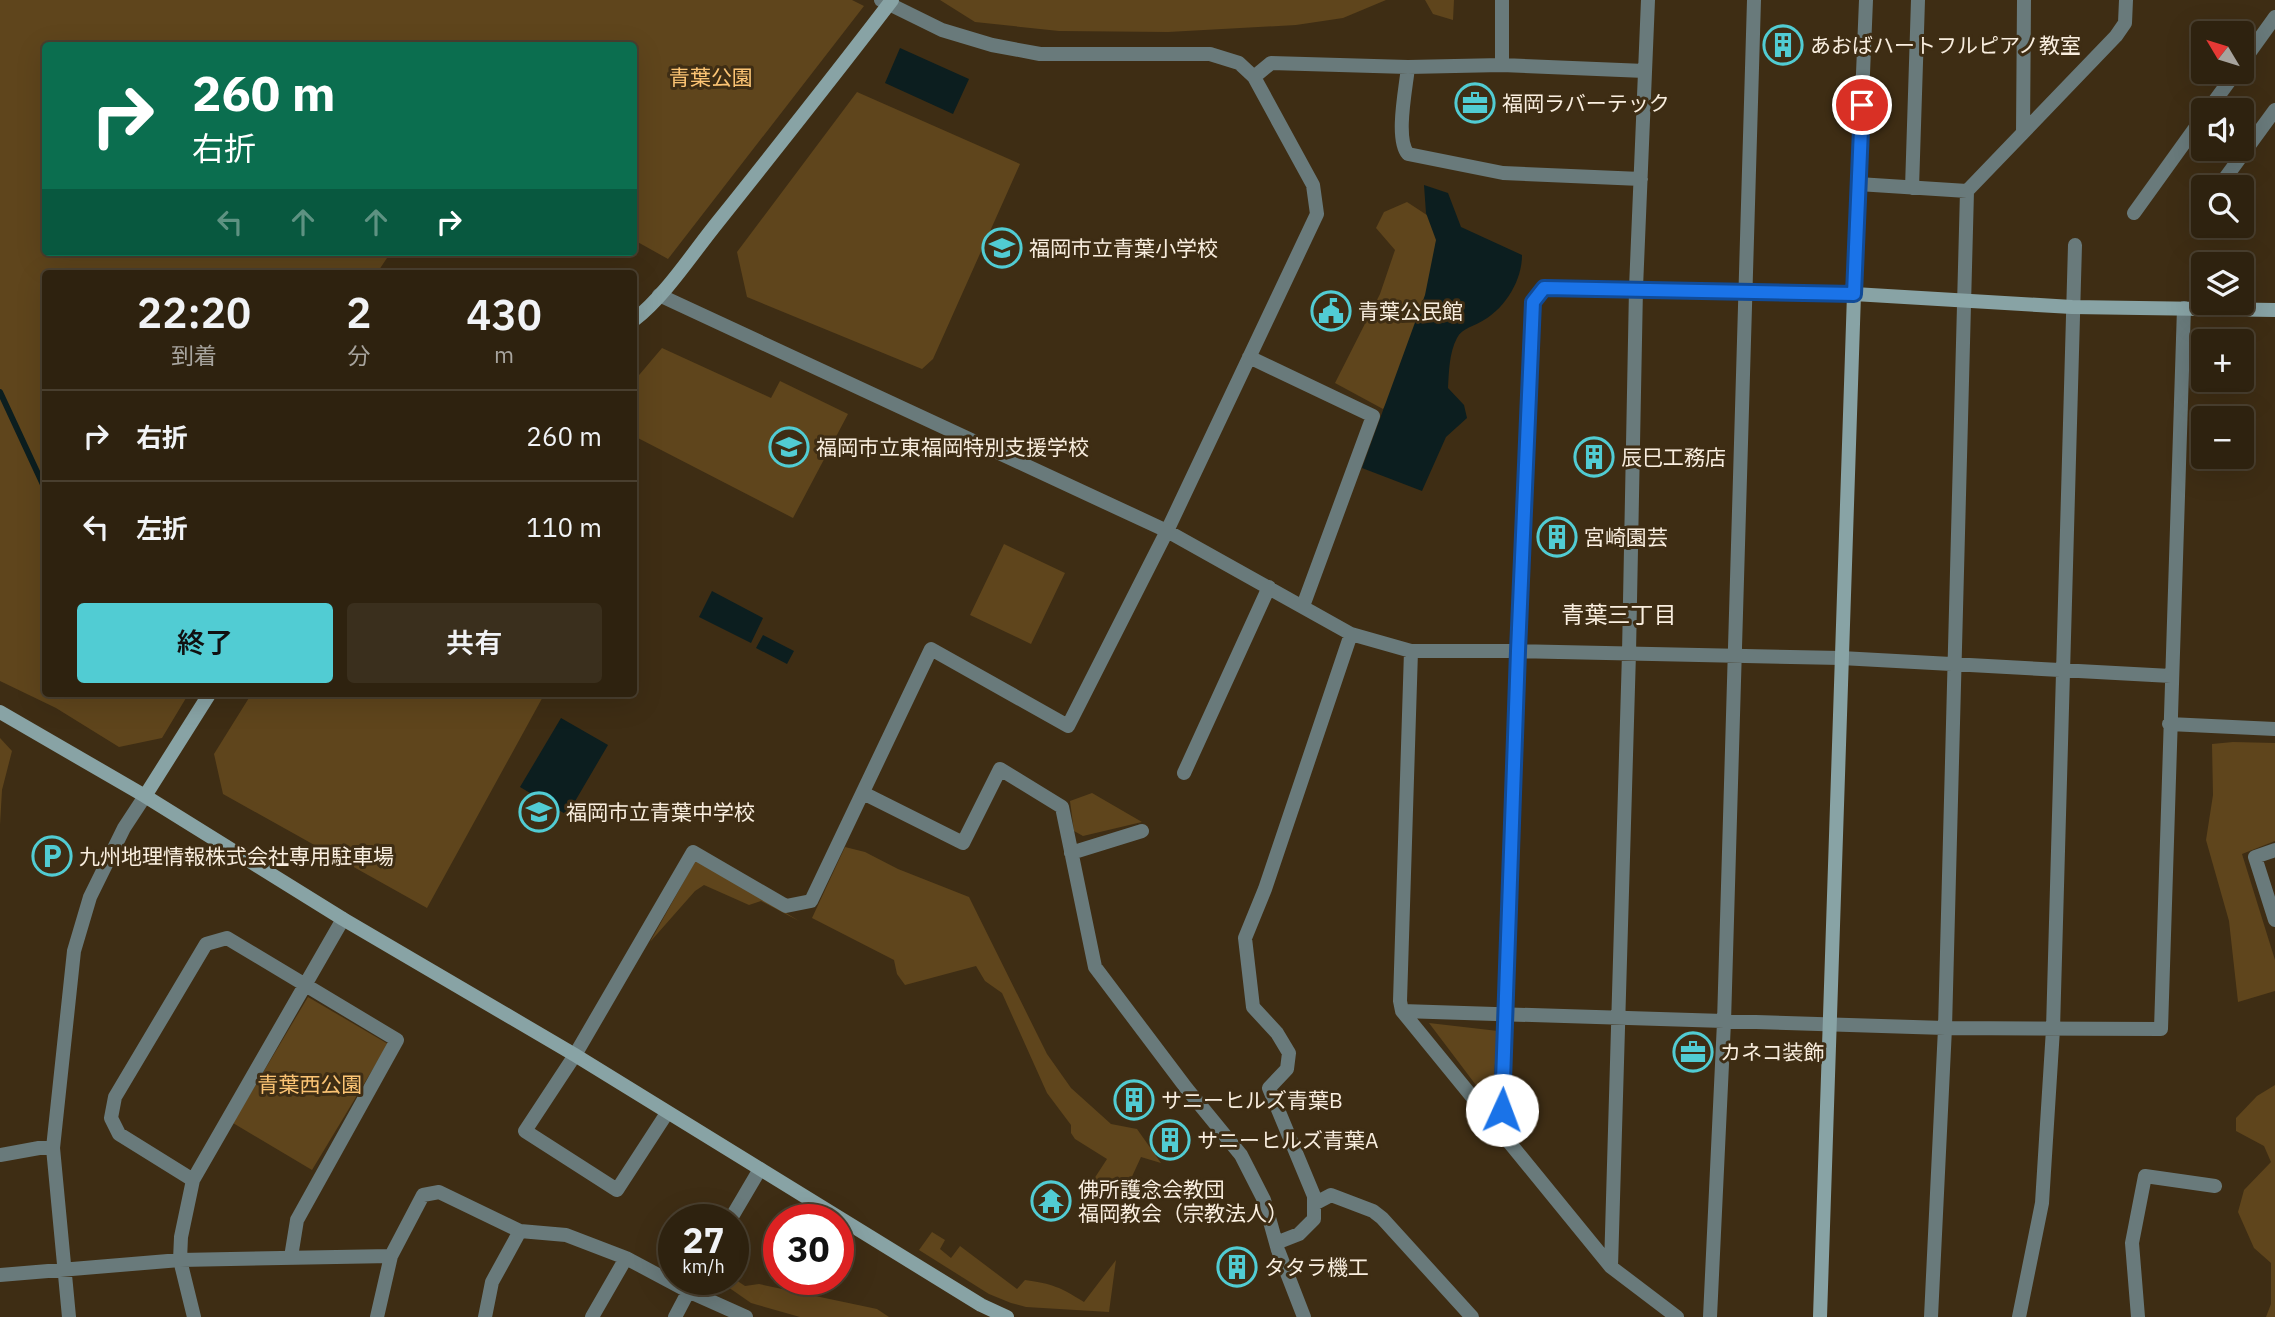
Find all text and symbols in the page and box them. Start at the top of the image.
north arrow [2191,21,2254,84]
map controls [2191,21,2254,469]
building icon: あおばハートフルピアノ教室 [1762,24,1804,66]
place label: あおばハートフルピアノ教室 [1810,31,2081,59]
text: 260 m [192,61,336,124]
park label: 青葉公園 [669,63,753,91]
icon: right [77,70,168,161]
pin [1832,75,1892,135]
office icon: 福岡ラバーテック [1454,82,1496,124]
icon: arrive [1843,86,1881,124]
place label: 福岡ラバーテック [1502,89,1670,117]
button: sound [2191,98,2254,161]
text: 右折 [192,127,256,169]
button: search [2191,175,2254,238]
icon: left [211,203,249,241]
icon: ahead [284,203,322,241]
icon: ahead [357,203,395,241]
icon: right [430,203,468,241]
school or university icon: 福岡市立青葉小学校 [981,227,1023,269]
place label: 福岡市立青葉小学校 [1029,234,1218,262]
button: layers [2191,252,2254,315]
text: 22:20 [137,285,251,340]
text: 2 [346,285,371,340]
text: 430 [466,287,542,342]
public building icon: 青葉公民館 [1310,290,1352,332]
place label: 青葉公民館 [1358,297,1463,325]
button: + [2191,329,2254,392]
text: m [494,339,514,369]
text: 到着 [171,340,217,370]
text: 分 [347,340,370,370]
button: − [2191,406,2254,469]
icon: right [77,417,115,455]
text: 260 m [526,419,602,453]
text: 右折 [136,420,188,454]
school or university icon: 福岡市立東福岡特別支援学校 [768,426,810,468]
place label: 福岡市立東福岡特別支援学校 [816,433,1089,461]
building icon: 辰巳工務店 [1573,436,1615,478]
place label: 辰巳工務店 [1621,443,1726,471]
icon: left [77,508,115,546]
text: 110 m [526,510,602,544]
text: 左折 [136,511,188,545]
building icon: 宮崎園芸 [1536,516,1578,558]
place label: 宮崎園芸 [1584,523,1668,551]
district label: 青葉三丁目 [1562,599,1677,629]
button: 終了 [77,603,333,683]
button: 共有 [347,603,602,683]
school or university icon: 福岡市立青葉中学校 [518,791,560,833]
place label: 福岡市立青葉中学校 [566,798,755,826]
parking icon: 九州地理情報株式会社専用駐車場 [31,835,73,877]
place label: 九州地理情報株式会社専用駐車場 [79,842,394,870]
office icon: カネコ装飾 [1672,1031,1714,1073]
place label: カネコ装飾 [1720,1038,1825,1066]
park label: 青葉西公園 [258,1070,363,1098]
position arrow [1465,1073,1539,1147]
building icon: サニーヒルズ青葉B [1113,1079,1155,1121]
place label: サニーヒルズ青葉B [1161,1086,1343,1114]
building icon: サニーヒルズ青葉A [1149,1119,1191,1161]
place label: サニーヒルズ青葉A [1197,1126,1378,1154]
place label: 佛所護念会教団 福岡教会（宗教法人） [1078,1175,1288,1227]
temple icon: 佛所護念会教団 福岡教会（宗教法人） [1030,1180,1072,1222]
speed limit sign: 30 [763,1204,854,1295]
text: 27 [682,1217,725,1263]
building icon: タタラ機工 [1216,1246,1258,1288]
place label: タタラ機工 [1264,1253,1369,1281]
text: km/h [682,1255,725,1278]

